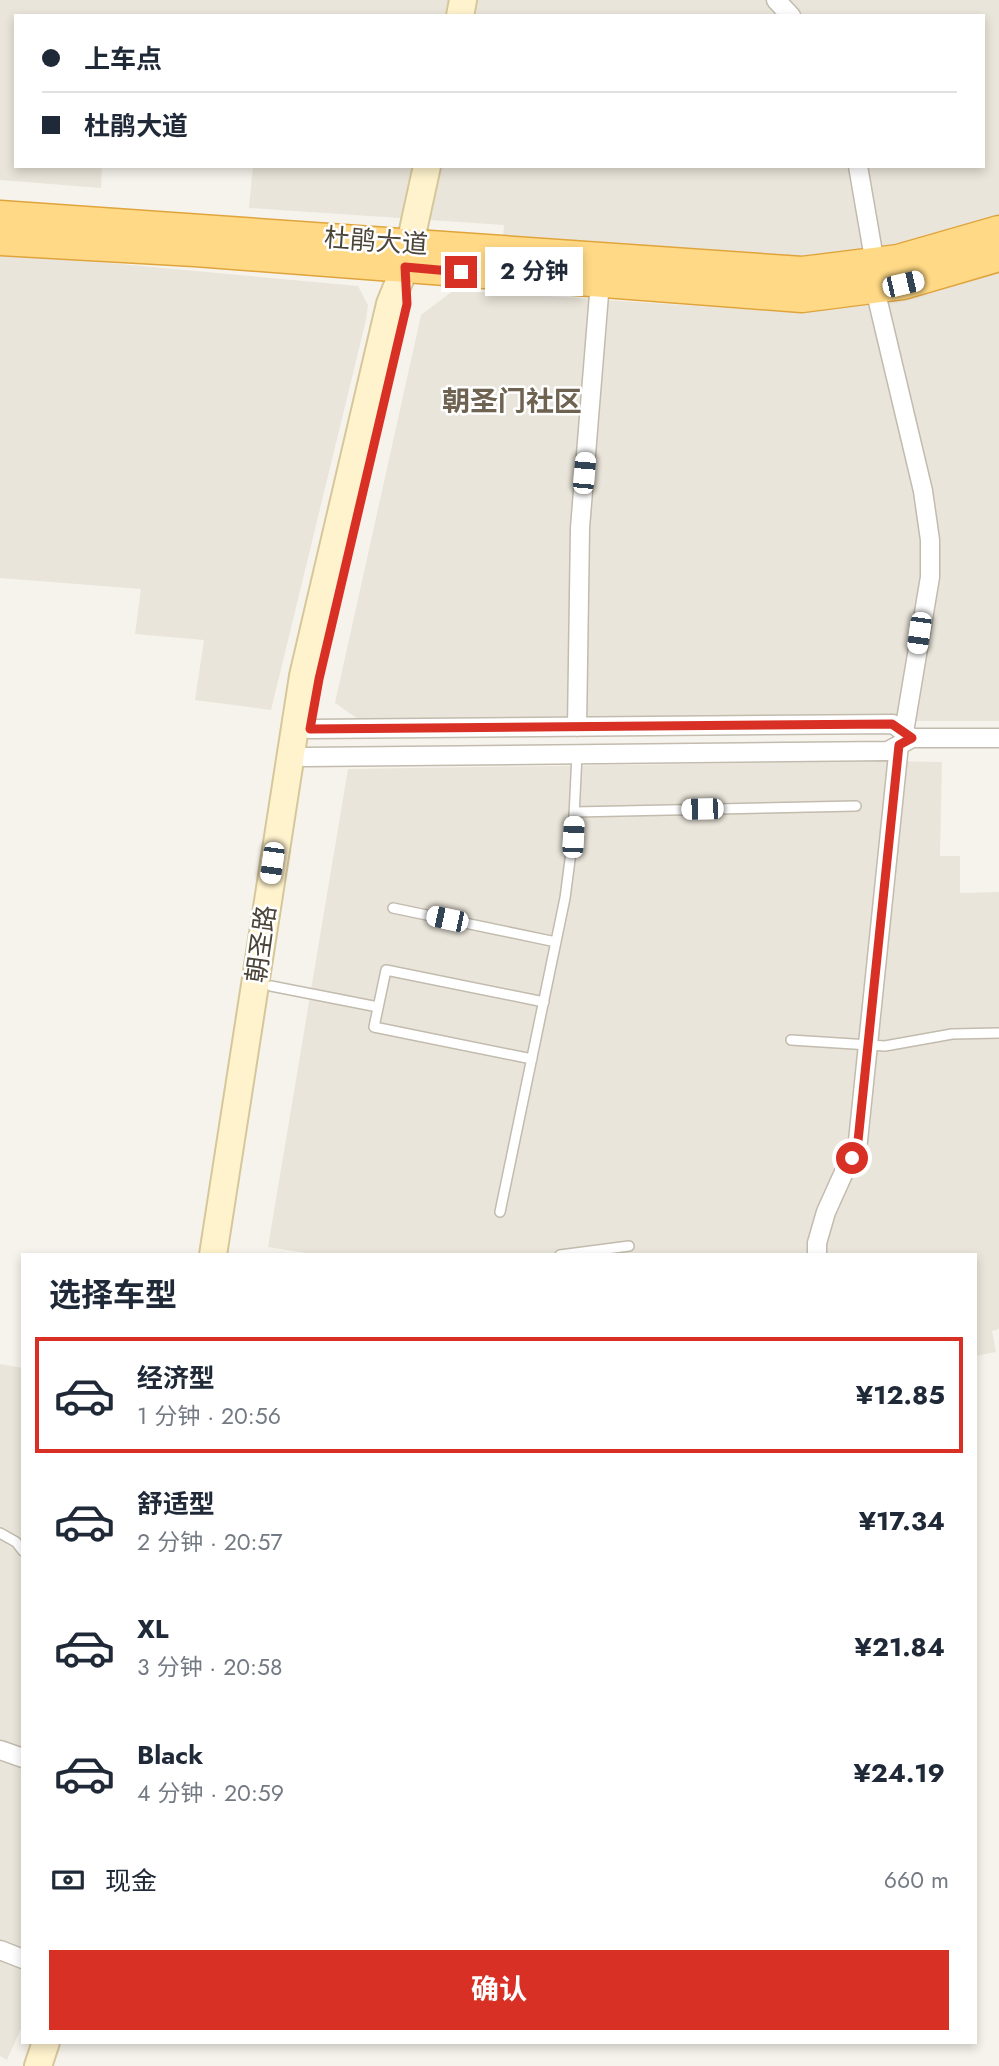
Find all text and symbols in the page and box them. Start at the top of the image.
text: 上车点 [84,40,162,78]
text: 杜鹃大道 [84,107,188,145]
street label: 杜鹃大道 [323,218,429,264]
callout: 2 分钟 [486,247,584,296]
text: 2 分钟 [500,254,568,288]
route end [445,256,477,288]
car [881,269,926,299]
district label: 朝圣门社区 [442,381,582,422]
car [572,451,597,495]
car [906,611,933,655]
car [681,798,724,820]
car [562,815,585,859]
car [259,841,286,885]
street label: 朝圣路 [237,903,285,985]
car [425,904,470,934]
route start [836,1142,868,1174]
text: 选择车型 [49,1272,177,1318]
text: 经济型 [137,1359,215,1397]
icon: car [53,1364,116,1427]
text: ¥12.85 [856,1376,945,1414]
text: 1 分钟 · 20:56 [137,1399,281,1433]
text: 舒适型 [137,1485,215,1523]
icon: car [53,1490,116,1553]
text: ¥17.34 [859,1502,945,1540]
text: 2 分钟 · 20:57 [137,1525,283,1559]
text: XL [137,1610,169,1648]
icon: car [53,1616,116,1679]
text: ¥21.84 [854,1628,945,1666]
text: 3 分钟 · 20:58 [137,1650,282,1684]
text: Black [137,1736,203,1774]
icon: car [53,1742,116,1805]
text: ¥24.19 [853,1754,945,1792]
text: 4 分钟 · 20:59 [137,1776,284,1810]
icon: cash [49,1861,87,1899]
text: 现金 [105,1862,157,1900]
text: 660 m [884,1863,949,1897]
button: 确认 [49,1950,949,2030]

